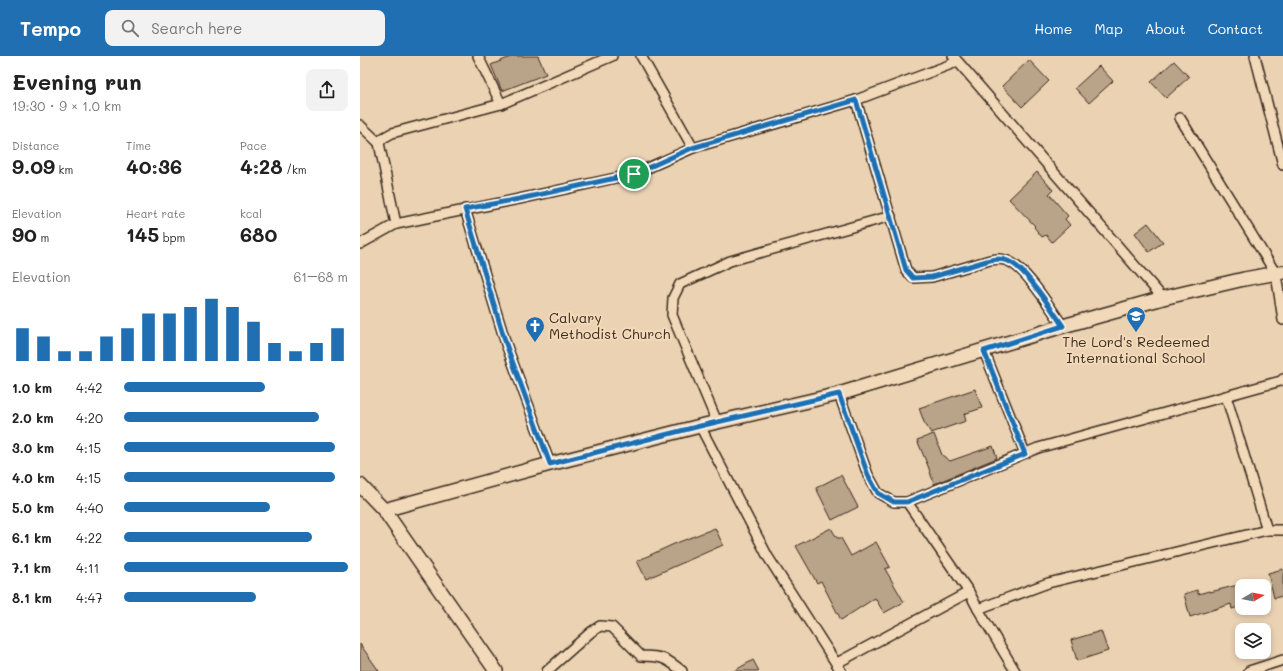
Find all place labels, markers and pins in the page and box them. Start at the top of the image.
pin [617,157,651,191]
school or university icon: The Lord's Redeemed International School [1125,305,1147,333]
place label: Calvary Methodist Church [549,308,671,343]
church icon: Calvary Methodist Church [524,315,546,343]
place label: The Lord's Redeemed International School [1062,332,1210,367]

